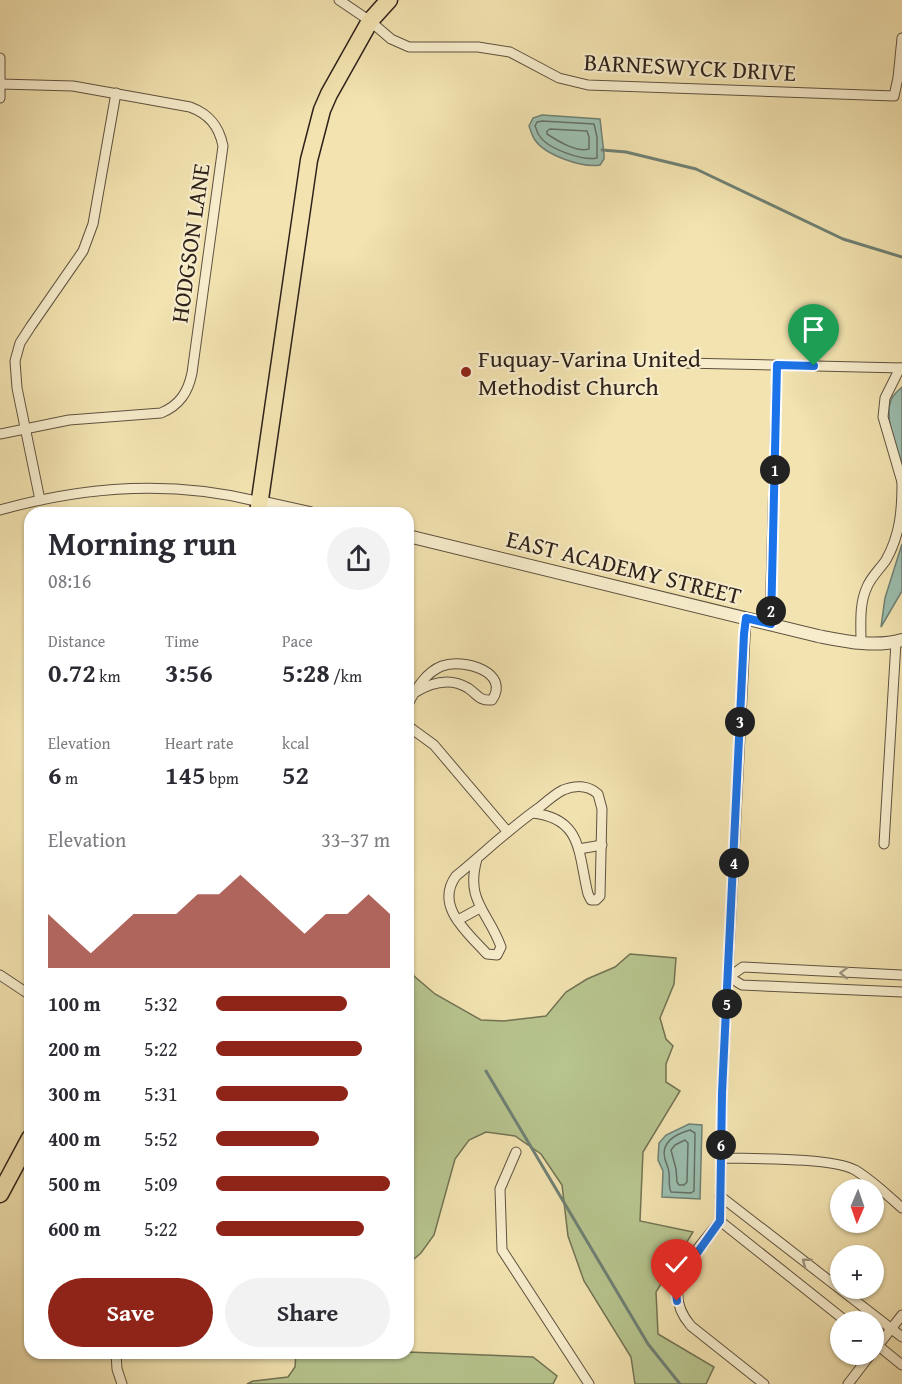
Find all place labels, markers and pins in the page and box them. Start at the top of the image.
pin [788,304,839,366]
place label: Fuquay-Varina United Methodist Church [478,341,701,404]
marker: Fuquay-Varina United Methodist Church [459,365,473,379]
pin: 1 [760,455,790,485]
pin: 2 [756,596,786,626]
pin: 3 [725,707,755,737]
pin: 4 [719,848,749,878]
pin: 5 [712,989,742,1019]
pin: 6 [706,1130,736,1160]
pin [651,1239,702,1301]

